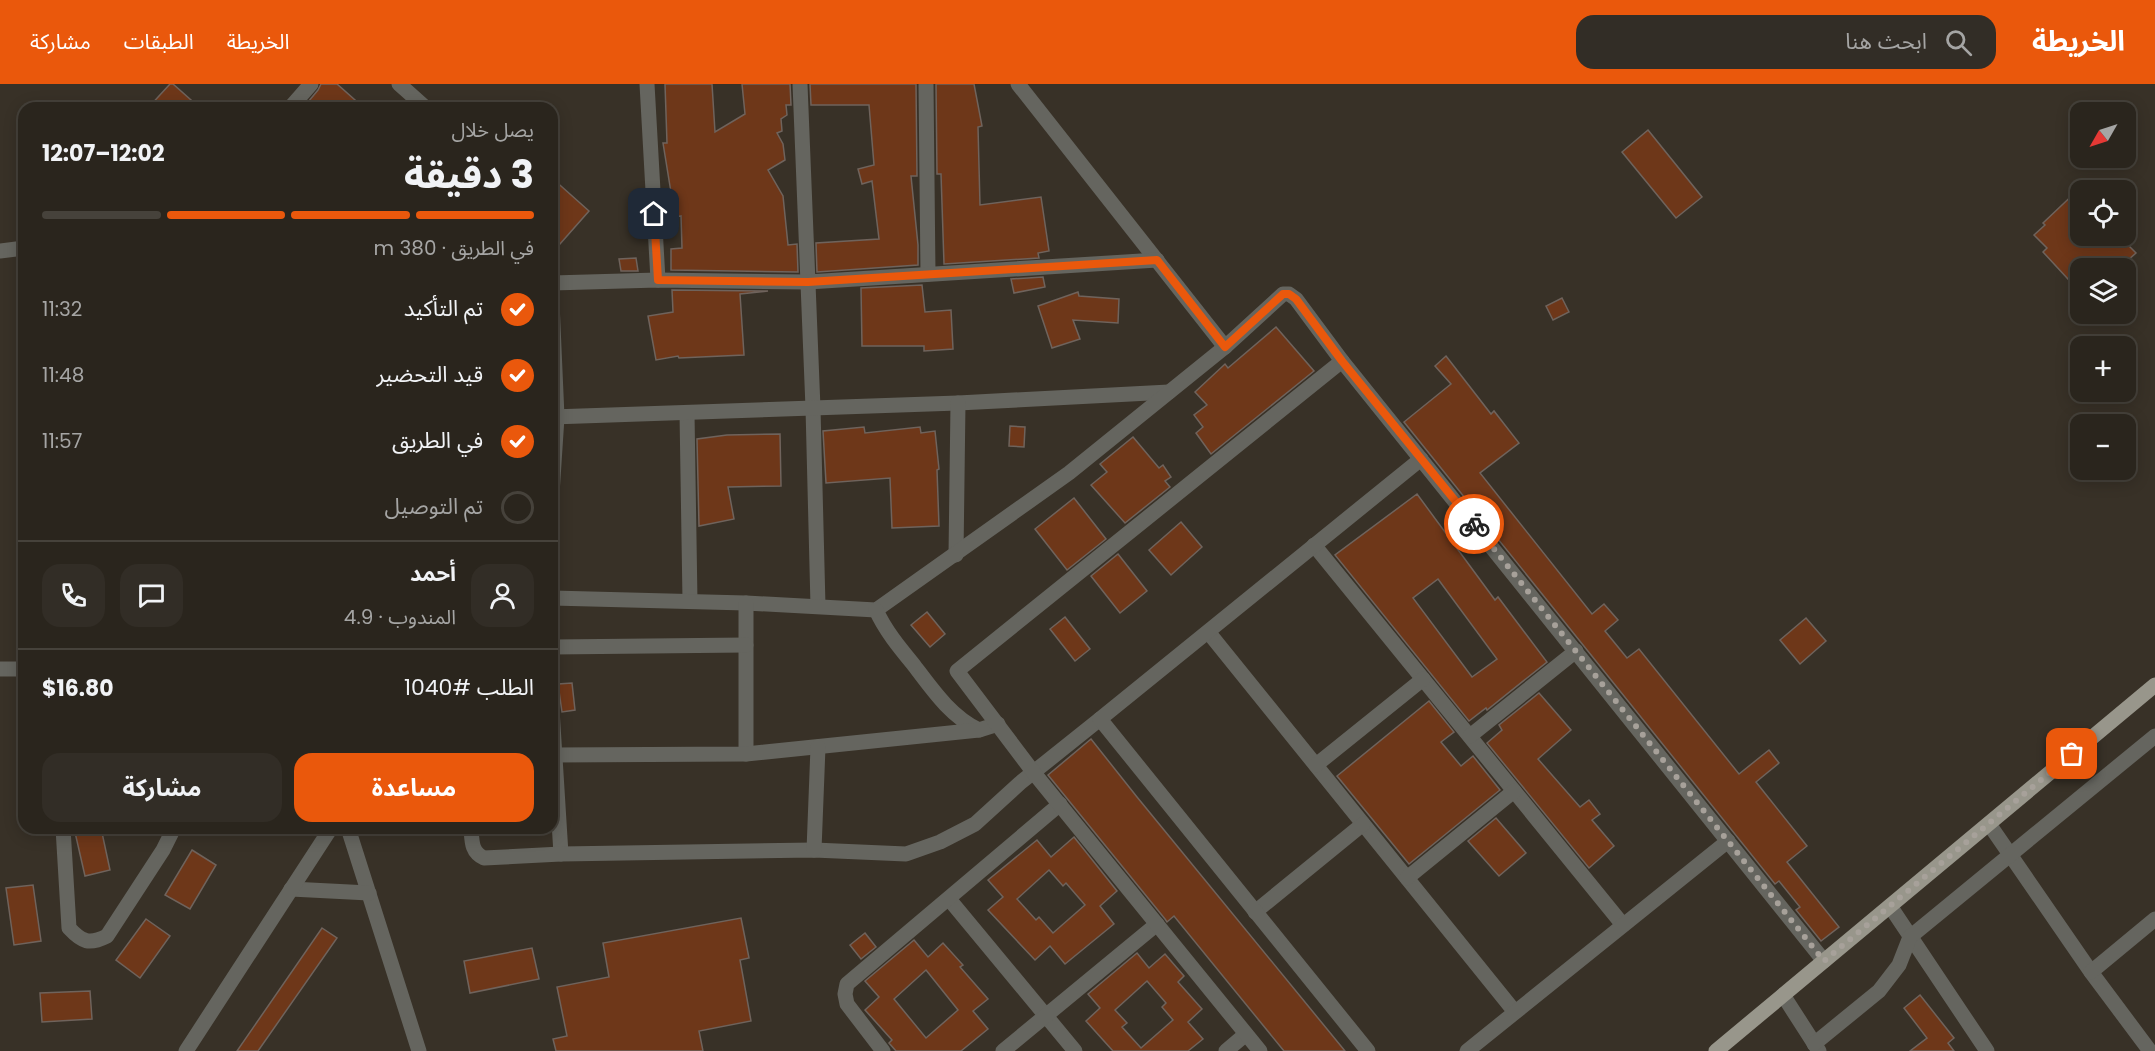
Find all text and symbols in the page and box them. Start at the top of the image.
search box [1576,15,1996,69]
text: الخريطة [2032,22,2125,61]
text: ابحث هنا [1845,26,1927,57]
icon: search [1942,26,1975,59]
text: مشاركة [30,27,91,56]
text: الطبقات [124,27,194,56]
text: الخريطة [227,27,290,56]
north arrow [2070,102,2136,168]
map controls [2070,102,2136,480]
text: يصل خلال [451,116,534,144]
text: 12:02–12:07 [42,138,165,169]
text: 3 دقيقة [404,147,534,202]
button: locate [2070,180,2136,246]
pin [628,188,679,239]
icon: home [637,197,670,230]
text: في الطريق · 380 m [374,234,534,262]
button: layers [2070,258,2136,324]
text: تم التأكيد [404,293,483,324]
icon: check [501,293,534,326]
text: 11:32 [42,295,82,323]
button: + [2070,336,2136,402]
text: قيد التحضير [376,359,483,390]
icon: check [501,359,534,392]
text: 11:48 [42,361,84,389]
button: − [2070,414,2136,480]
text: في الطريق [392,425,483,456]
icon: check [501,425,534,458]
text: 11:57 [42,427,83,455]
text: تم التوصيل [385,491,483,522]
courier [1444,494,1504,554]
icon: bike [1458,508,1491,541]
text: أحمد [410,558,456,589]
button: phone [42,564,105,627]
button: chat [120,564,183,627]
button: person [471,564,534,627]
text: المندوب · 4.9 [344,603,456,631]
text: الطلب #1040 [404,672,534,703]
text: $16.80 [42,673,114,704]
pin [2046,728,2097,779]
icon: bag [2055,737,2088,770]
button: مشاركة [42,753,282,822]
button: مساعدة [294,753,534,822]

